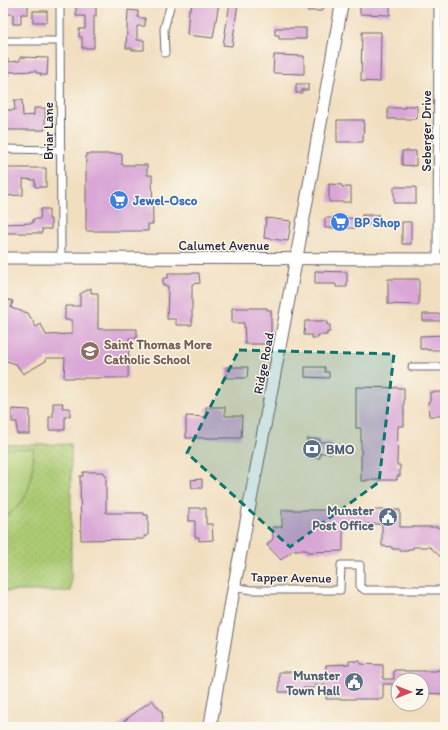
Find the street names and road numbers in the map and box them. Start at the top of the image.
street label: Seberger Drive [419,90,434,172]
street label: Briar Lane [41,102,56,160]
street label: Calumet Avenue [178,238,270,253]
street label: Ridge Road [250,331,277,395]
street label: Tapper Avenue [250,569,332,586]

